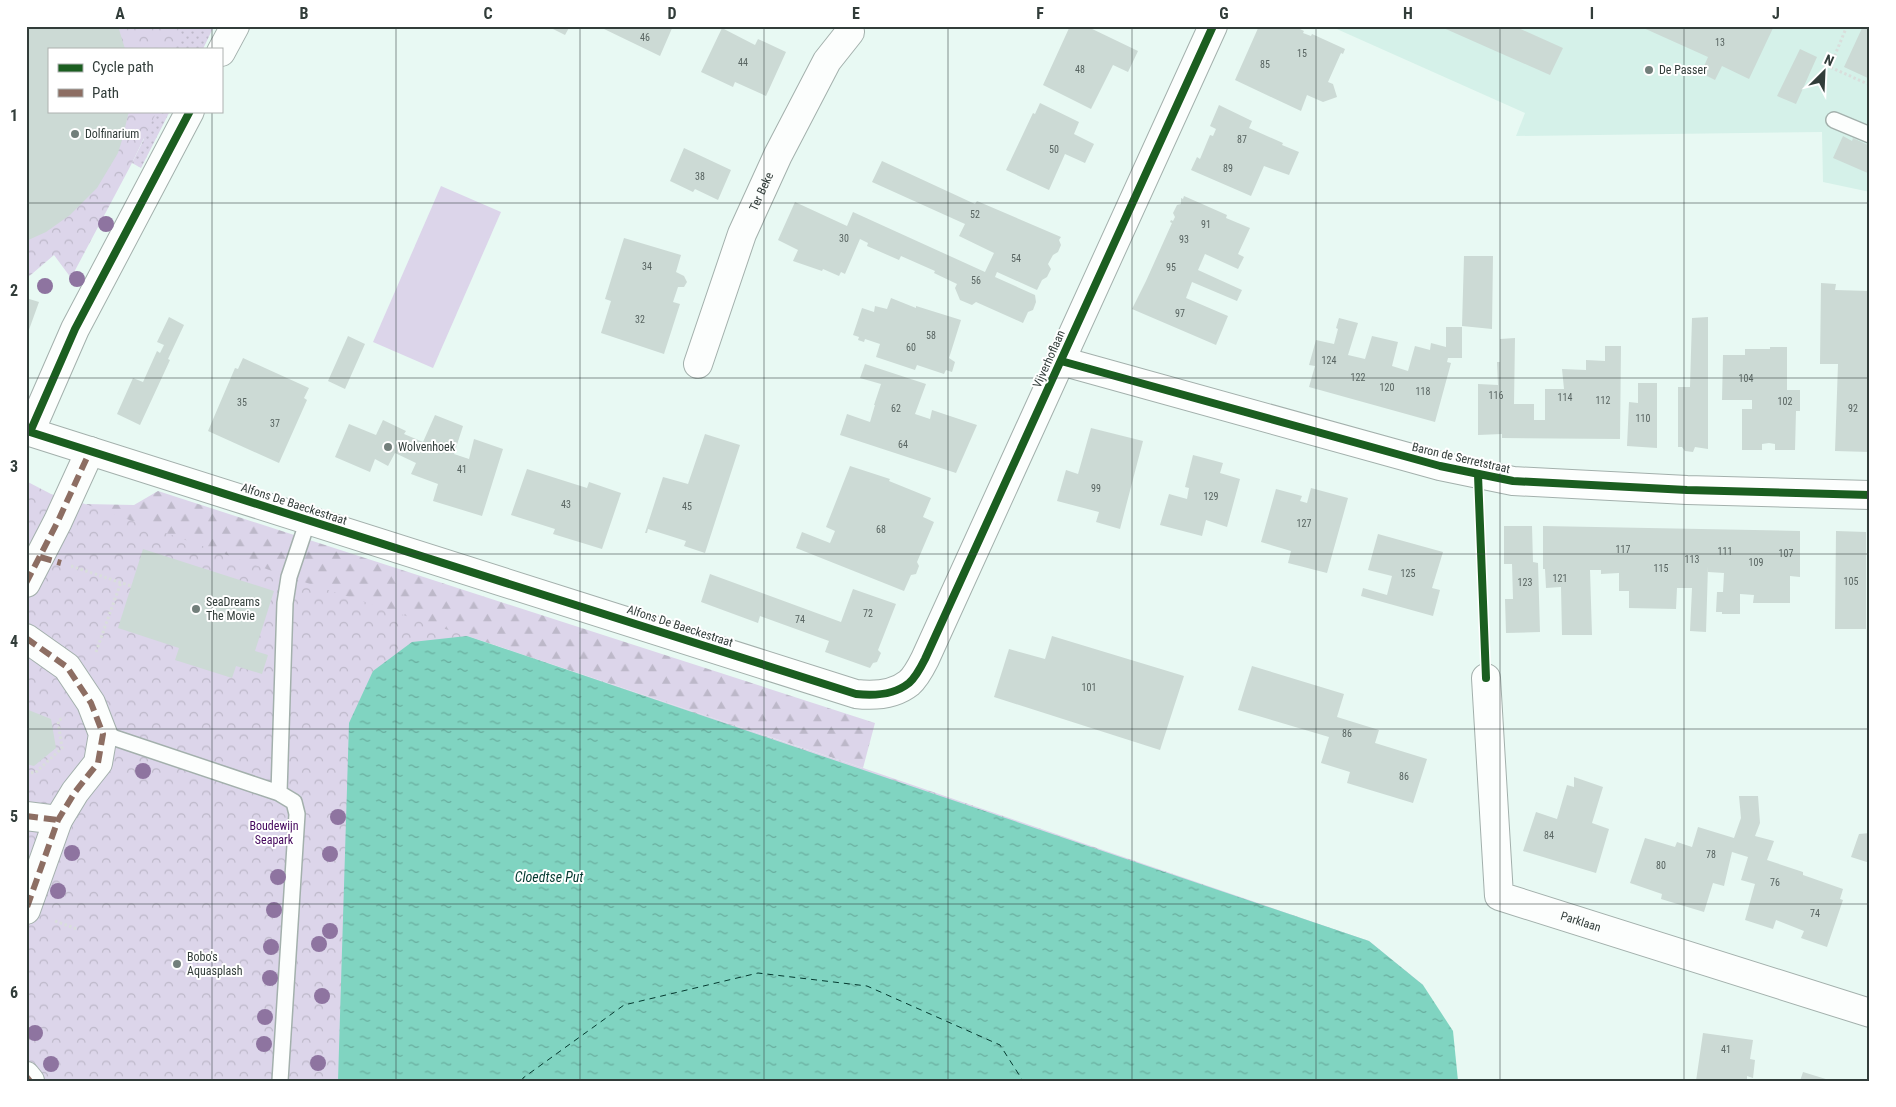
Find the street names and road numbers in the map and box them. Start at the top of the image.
street label: Ter Beke [747,170,776,213]
street label: Vijverhoflaan [1030,328,1068,390]
street label: Baron de Serretstraat [1410,440,1512,476]
street label: Alfons De Baeckestraat [239,480,349,528]
street label: Alfons De Baeckestraat [625,602,735,650]
street label: Parklaan [1559,909,1603,935]

